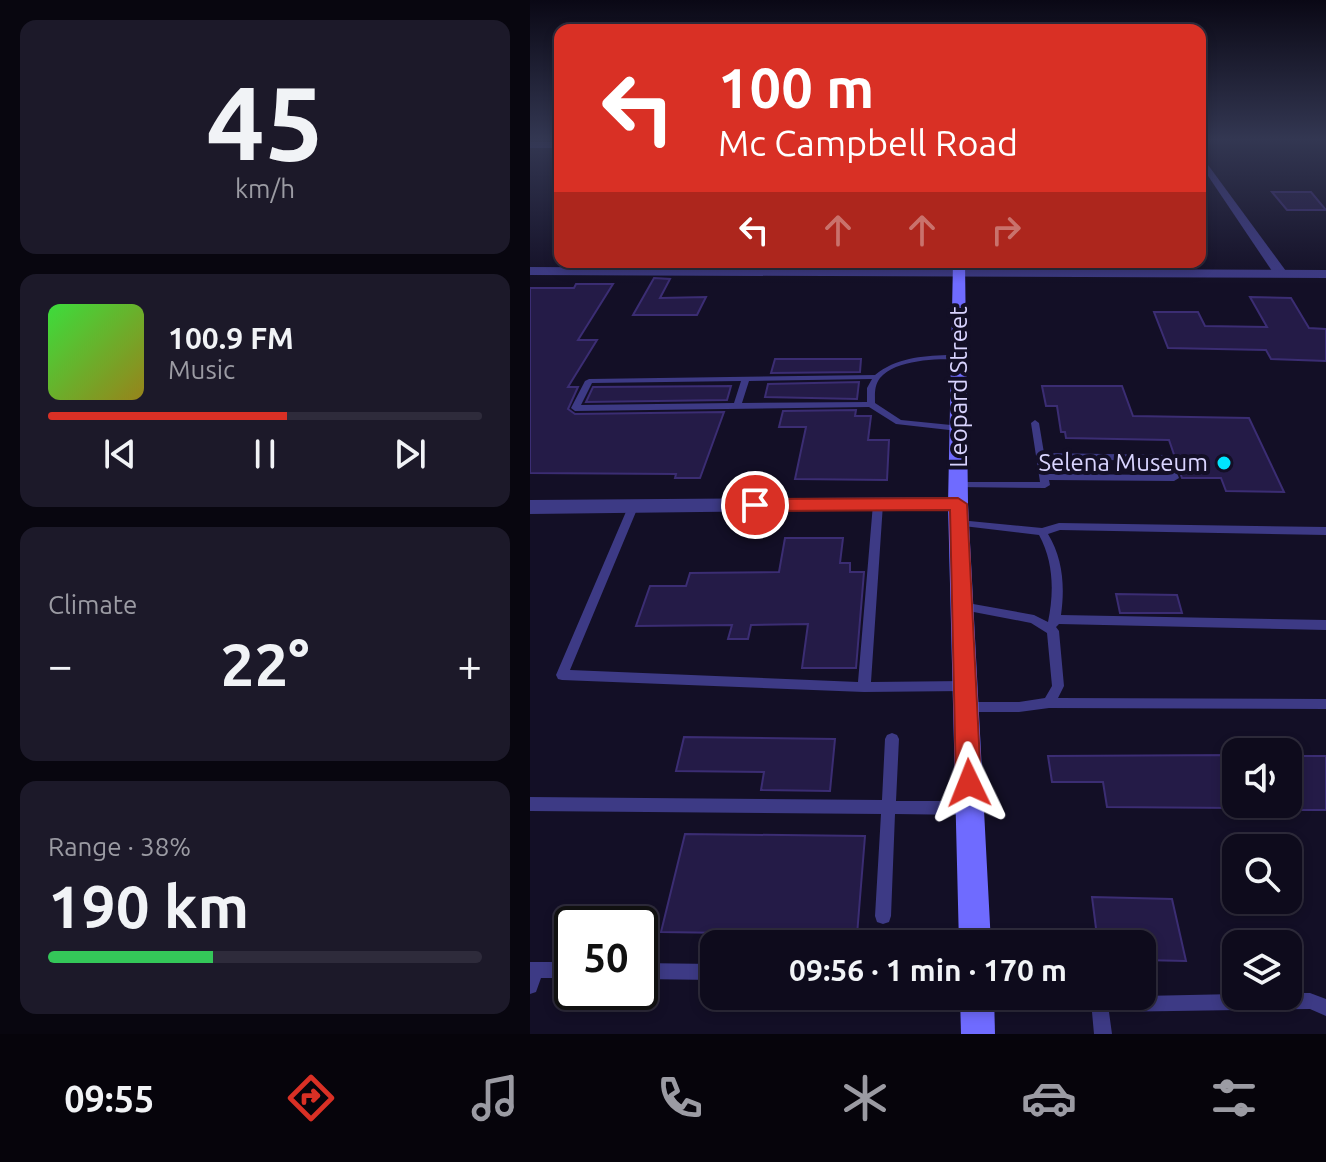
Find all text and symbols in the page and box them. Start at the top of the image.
icon: left [586,56,690,160]
text: 100 m [718,56,874,119]
text: 45 [206,63,324,180]
text: Mc Campbell Road [718,122,1018,163]
text: km/h [235,174,295,203]
icon: left [732,208,776,252]
icon: ahead [816,208,860,252]
icon: ahead [900,208,944,252]
icon: right [984,208,1028,252]
street label: Leopard Street [945,306,972,468]
text: 100.9 FM [168,321,294,355]
text: Music [168,355,235,384]
icon: previous [98,432,142,476]
icon: pause [243,432,287,476]
icon: next [388,432,432,476]
place label: Selena Museum [1038,449,1208,476]
marker: Selena Museum [1215,454,1233,472]
pin [721,471,789,539]
icon: arrive [733,483,777,527]
text: Climate [48,590,137,619]
text: 22° [221,630,309,697]
text: − [48,640,73,689]
text: + [457,640,482,689]
map controls [1222,738,1302,1010]
button: sound [1222,738,1302,818]
position arrow [927,741,1011,825]
text: Range · 38% [48,832,191,861]
button: search [1222,834,1302,914]
text: 190 km [48,872,249,939]
speed limit sign: 50 [554,906,658,1010]
button: layers [1222,930,1302,1010]
text: 09:56 · 1 min · 170 m [789,953,1067,987]
icon: directions [283,1070,339,1126]
icon: music [467,1070,523,1126]
icon: phone [652,1070,708,1126]
icon: climate [837,1070,893,1126]
icon: car [1021,1070,1077,1126]
icon: filters [1206,1070,1262,1126]
text: 09:55 [64,1078,154,1119]

